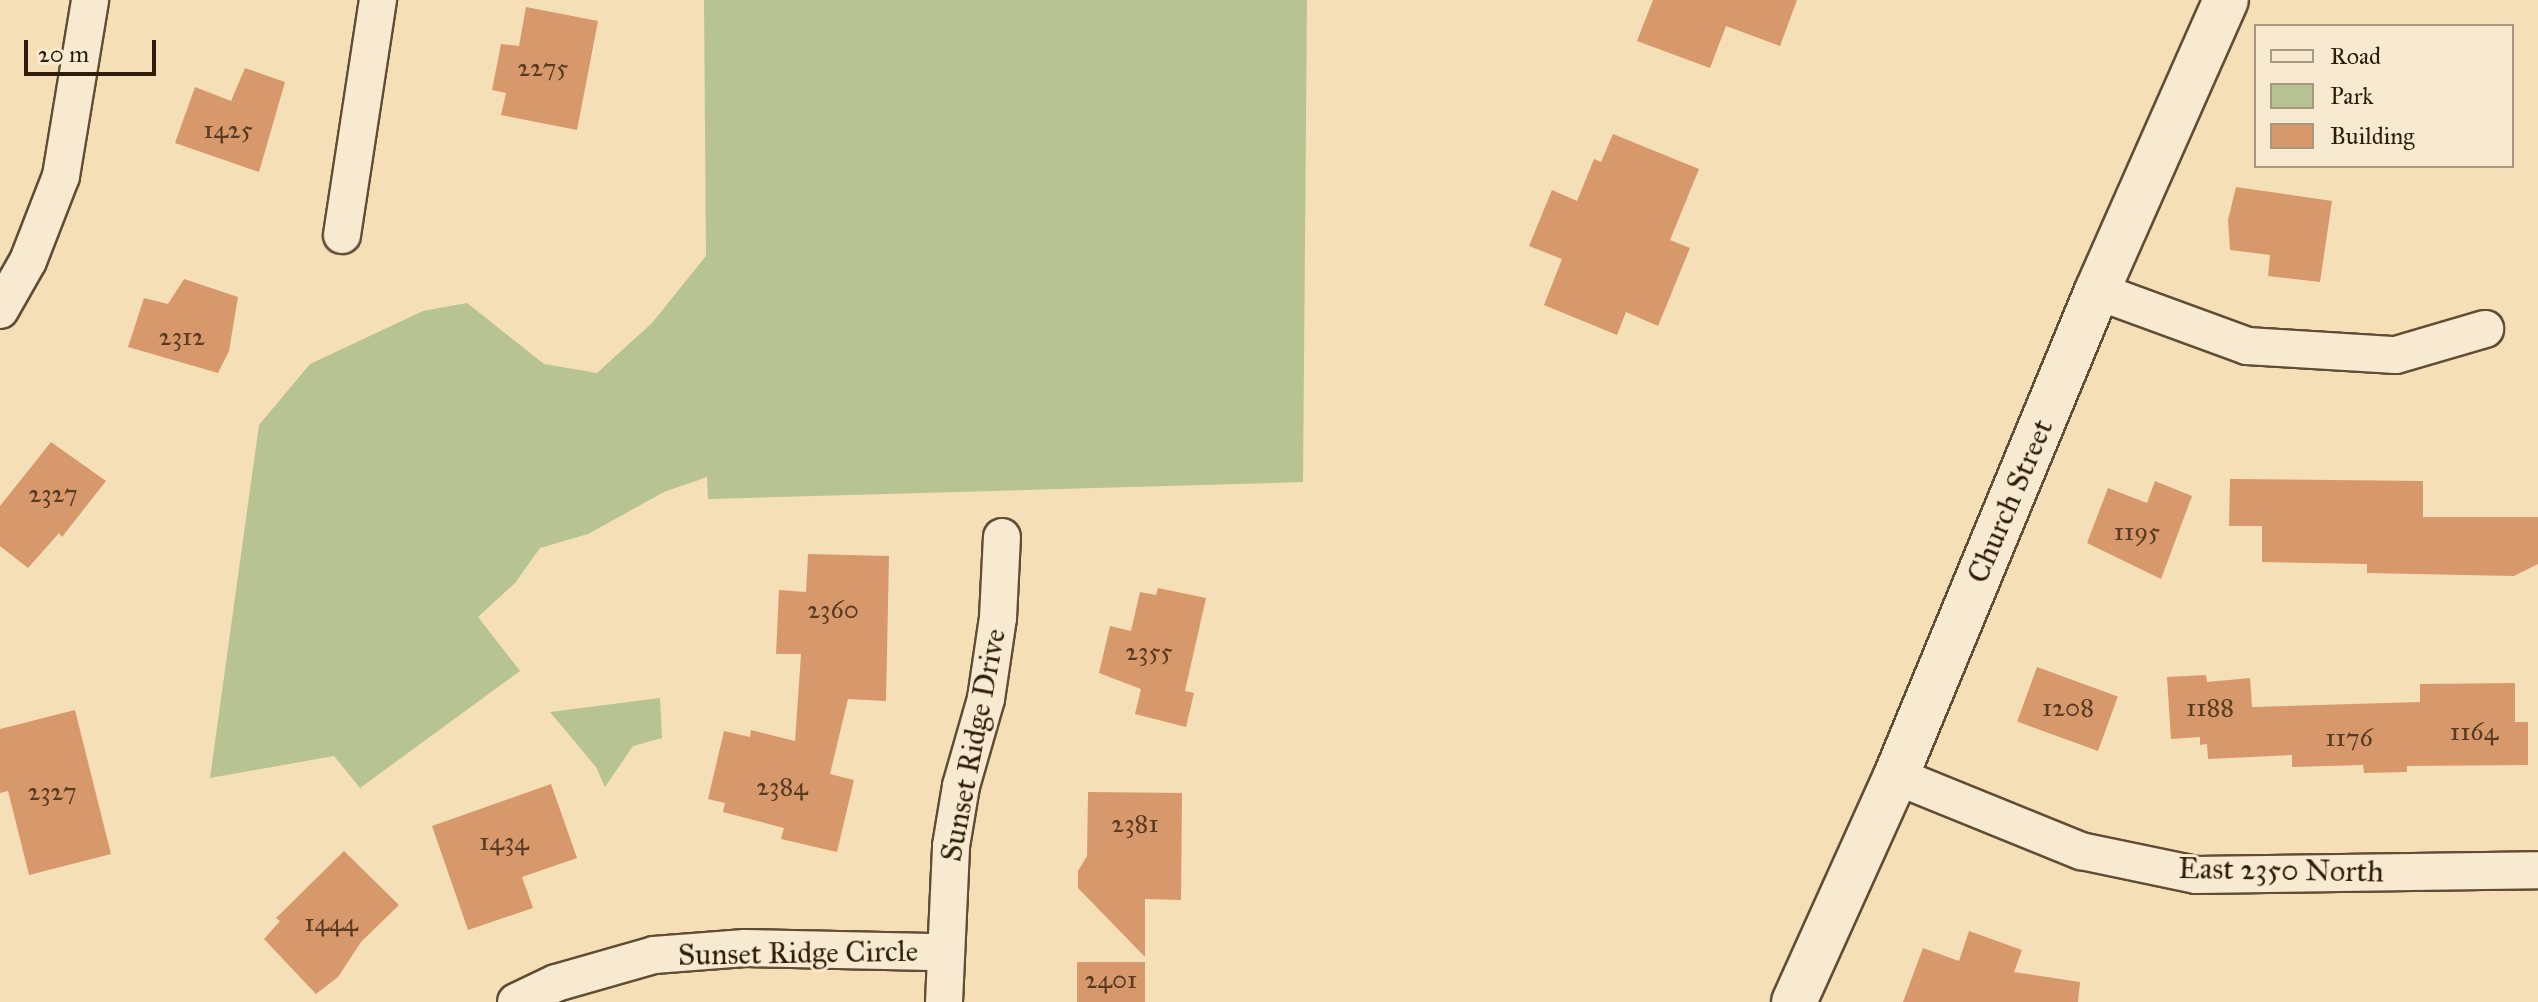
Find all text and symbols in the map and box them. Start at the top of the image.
scale bar [28,24,160,74]
legend [2254,24,2514,168]
text: 20 m [38,39,89,69]
text: Road [2330,41,2381,71]
house number: 2275 [518,52,568,84]
text: Park [2330,81,2373,111]
house number: 1425 [203,114,253,146]
text: Building [2330,121,2415,151]
house number: 2312 [159,321,205,353]
street label: Church Street [1959,414,2061,588]
house number: 2327 [28,478,78,510]
house number: 1195 [2114,516,2160,548]
house number: 2360 [807,594,859,626]
street label: Sunset Ridge Drive [933,625,1013,865]
house number: 2355 [1125,636,1173,668]
house number: 1208 [2042,692,2094,724]
house number: 1188 [2186,692,2234,724]
house number: 1164 [2450,716,2498,748]
house number: 1176 [2325,722,2373,754]
house number: 2384 [756,771,808,803]
house number: 2327 [27,776,77,808]
house number: 2381 [1111,808,1159,840]
house number: 1434 [479,826,529,858]
street label: East 2350 North [2178,850,2384,890]
house number: 1444 [304,907,358,939]
street label: Sunset Ridge Circle [678,933,918,973]
house number: 2401 [1085,964,1137,996]

